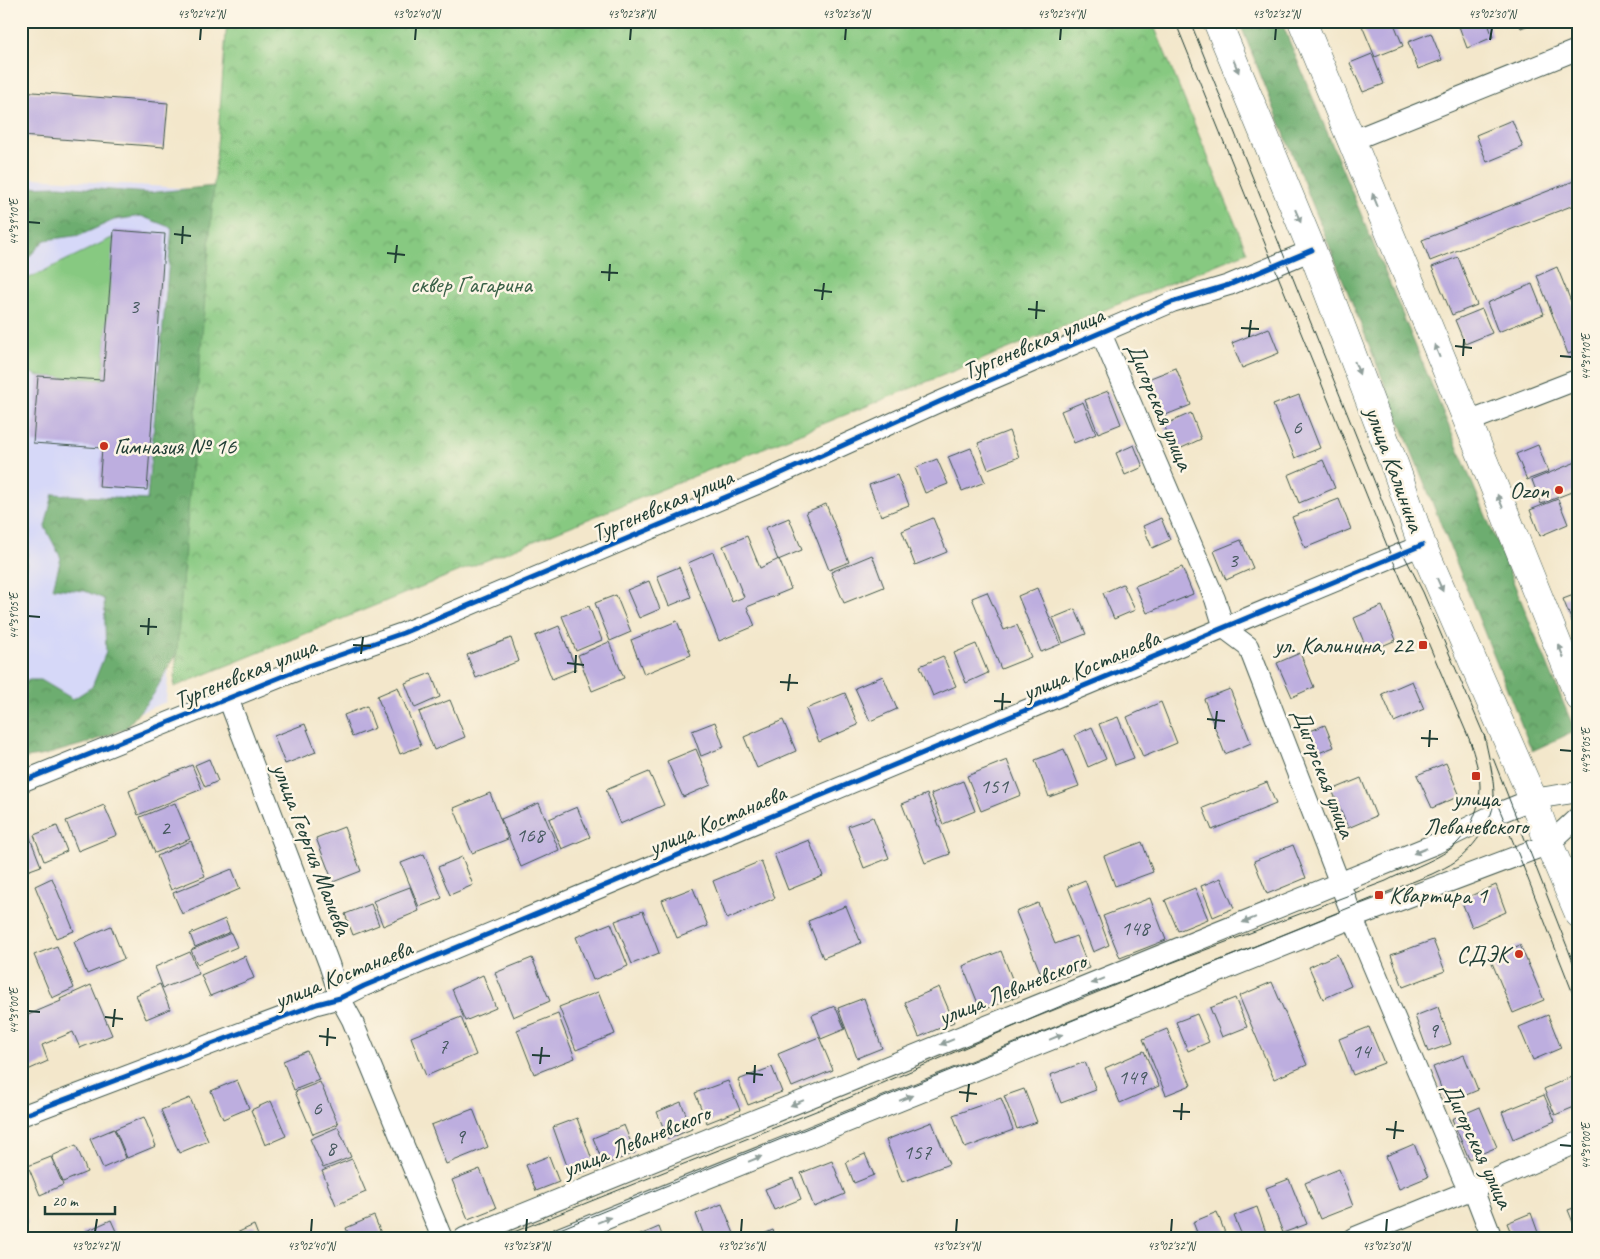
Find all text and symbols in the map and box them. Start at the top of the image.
text: 43°02'42"N [177,6,226,22]
text: 43°02'40"N [392,6,441,22]
text: 43°02'38"N [607,6,656,22]
text: 43°02'36"N [822,6,871,22]
text: 43°02'34"N [1037,6,1086,22]
text: 43°02'32"N [1252,6,1301,22]
text: 43°02'30"N [1468,6,1517,22]
one-way arrow [1232,59,1240,73]
one-way arrow [1371,193,1379,207]
text: 44°39'10"E [6,197,22,245]
one-way arrow [1294,209,1302,224]
park label: сквер Гагарина [410,269,533,299]
house number: 3 [129,293,140,319]
street label: Тургеневская улица [958,299,1110,386]
text: 44°39'10"E [1578,332,1594,380]
street label: Дигорская улица [1120,337,1201,476]
one-way arrow [1433,344,1441,358]
one-way arrow [1354,360,1361,375]
street label: улица Калинина [1358,400,1432,537]
house number: 6 [1292,414,1302,440]
place label: Гимназия № 16 [114,431,238,461]
marker: Гимназия № 16 [98,440,110,452]
street label: Тургеневская улица [587,461,739,548]
place label: Ozon [1510,475,1549,505]
marker: Ozon [1553,484,1565,496]
one-way arrow [1495,494,1503,508]
house number: 3 [1228,547,1239,573]
one-way arrow [1436,578,1444,592]
text: 44°39'05"E [6,591,22,639]
street label: улица Костанаева [1016,622,1165,708]
street label: Тургеневская улица [169,630,322,715]
place label: ул. Калинина, 22 [1272,630,1415,660]
marker: ул. Калинина, 22 [1417,639,1429,651]
one-way arrow [1556,644,1564,659]
street label: Дигорская улица [1286,704,1363,843]
text: 44°39'05"E [1578,726,1594,774]
street label: улица Георгия Малиева [265,757,359,941]
marker: улица Леваневского [1470,770,1482,782]
house number: 151 [980,773,1010,799]
street label: улица Костанаева [642,777,791,863]
place label: улица Леваневского [1424,783,1531,841]
house number: 2 [160,815,171,841]
house number: 168 [516,822,547,848]
one-way arrow [1412,847,1427,855]
place label: Квартира 1 [1389,880,1489,910]
marker: Квартира 1 [1373,889,1385,901]
house number: 148 [1121,915,1152,941]
one-way arrow [1241,917,1256,924]
street label: улица Костанаева [268,932,418,1016]
place label: СДЭК [1456,939,1514,969]
street label: улица Леваневского [932,945,1093,1033]
marker: СДЭК [1513,948,1525,960]
one-way arrow [1090,977,1105,985]
text: 44°39'00"E [6,986,22,1034]
house number: 9 [1428,1017,1439,1043]
house number: 7 [438,1033,449,1059]
one-way arrow [1049,1033,1063,1041]
one-way arrow [939,1038,954,1046]
house number: 14 [1352,1038,1373,1064]
house number: 149 [1118,1064,1148,1090]
street label: Дигорская улица [1436,1077,1521,1214]
one-way arrow [898,1094,913,1101]
house number: 6 [312,1095,322,1121]
street label: улица Леваневского [556,1097,717,1185]
one-way arrow [789,1099,804,1107]
text: 44°39'00"E [1578,1121,1594,1169]
house number: 9 [455,1123,466,1149]
house number: 8 [326,1135,338,1161]
house number: 157 [903,1139,933,1165]
one-way arrow [748,1155,763,1163]
scale bar [45,1184,115,1216]
text: 20 m [52,1192,79,1211]
one-way arrow [597,1215,611,1223]
text: 43°02'42"N [71,1238,120,1254]
text: 43°02'40"N [287,1238,336,1254]
text: 43°02'38"N [502,1238,551,1254]
text: 43°02'36"N [717,1238,766,1254]
text: 43°02'34"N [932,1238,981,1254]
text: 43°02'32"N [1147,1238,1196,1254]
text: 43°02'30"N [1362,1238,1411,1254]

